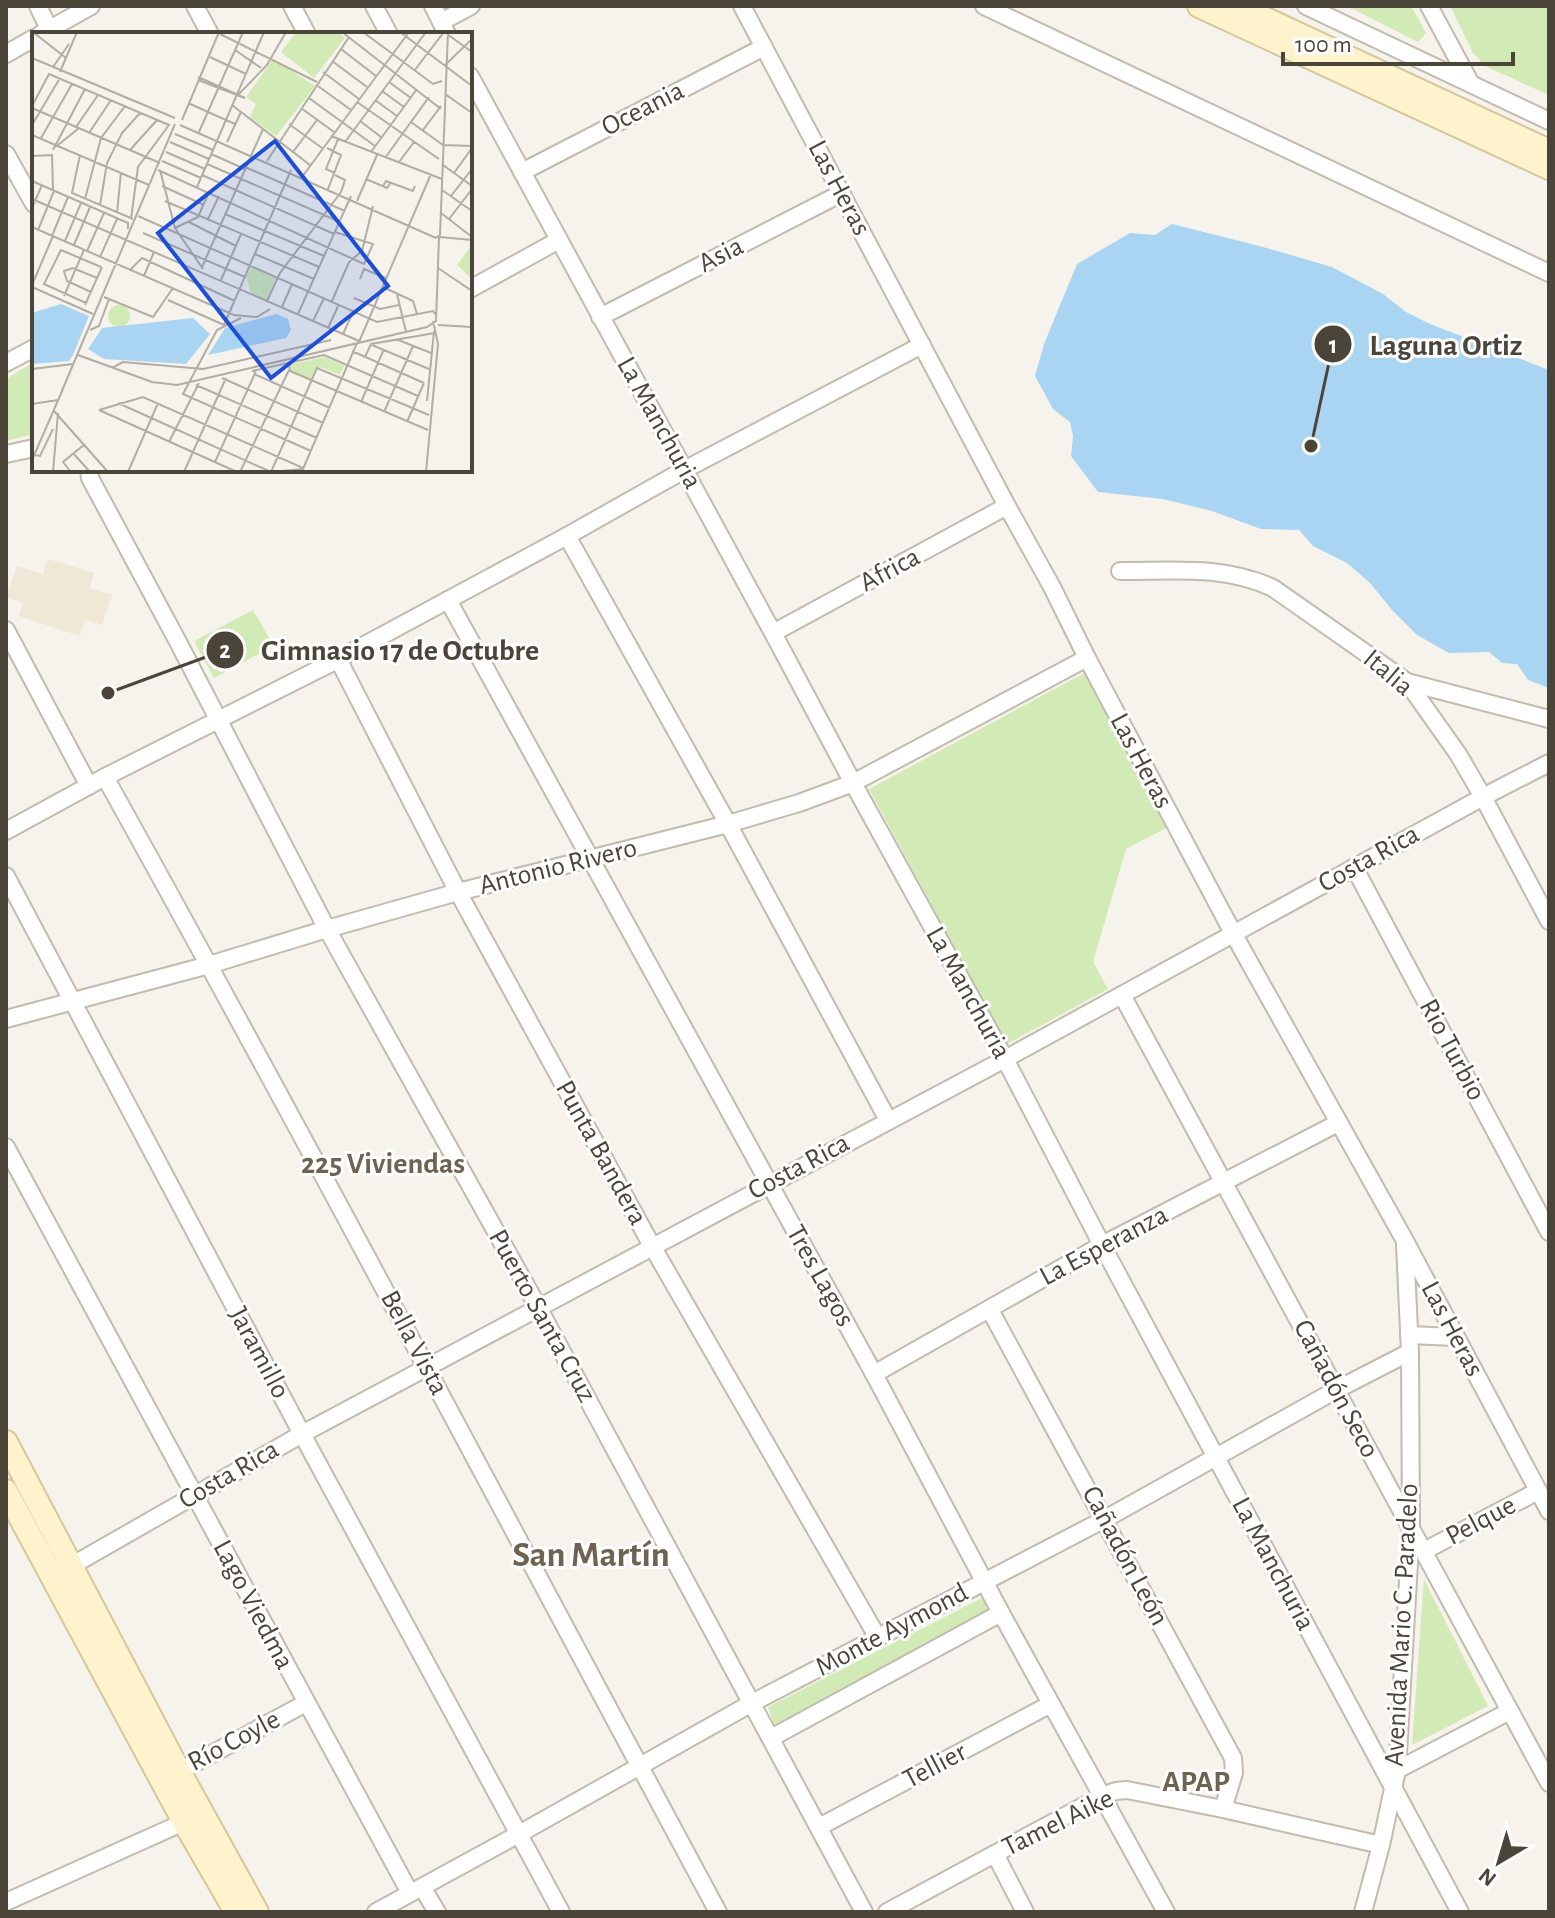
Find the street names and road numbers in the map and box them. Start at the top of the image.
street label: Oceania [597,76,689,142]
street label: Las Heras [802,136,876,240]
street label: Asia [694,232,748,278]
street label: La Manchuria [611,352,707,494]
street label: Africa [855,543,925,597]
street label: Italia [1358,644,1418,702]
street label: Las Heras [1104,709,1178,813]
street label: Costa Rica [1314,820,1424,898]
street label: Antonio Rivero [476,834,640,900]
street label: La Manchuria [920,922,1016,1064]
street label: Rio Turbio [1414,995,1490,1105]
street label: Punta Bandera [550,1076,652,1230]
street label: Costa Rica [744,1129,854,1205]
street label: La Esperanza [1035,1201,1173,1291]
street label: Tres Lagos [781,1221,859,1331]
street label: Puerto Santa Cruz [483,1225,601,1407]
street label: Las Heras [1415,1277,1489,1381]
street label: Bella Vista [375,1286,453,1400]
street label: Jaramillo [223,1303,295,1403]
street label: Cañadón Seco [1288,1315,1384,1463]
street label: Costa Rica [174,1435,284,1515]
street label: Cañadón León [1077,1482,1173,1630]
street label: Avenida Mario C. Paradelo [1381,1483,1423,1767]
street label: Pelque [1441,1491,1521,1551]
street label: La Manchuria [1226,1493,1320,1635]
street label: Lago Viedma [207,1536,299,1674]
street label: Monte Aymond [811,1578,973,1682]
street label: Río Coyle [183,1705,285,1777]
street label: Tellier [899,1738,971,1794]
street label: Tamel Aike [998,1784,1118,1862]

